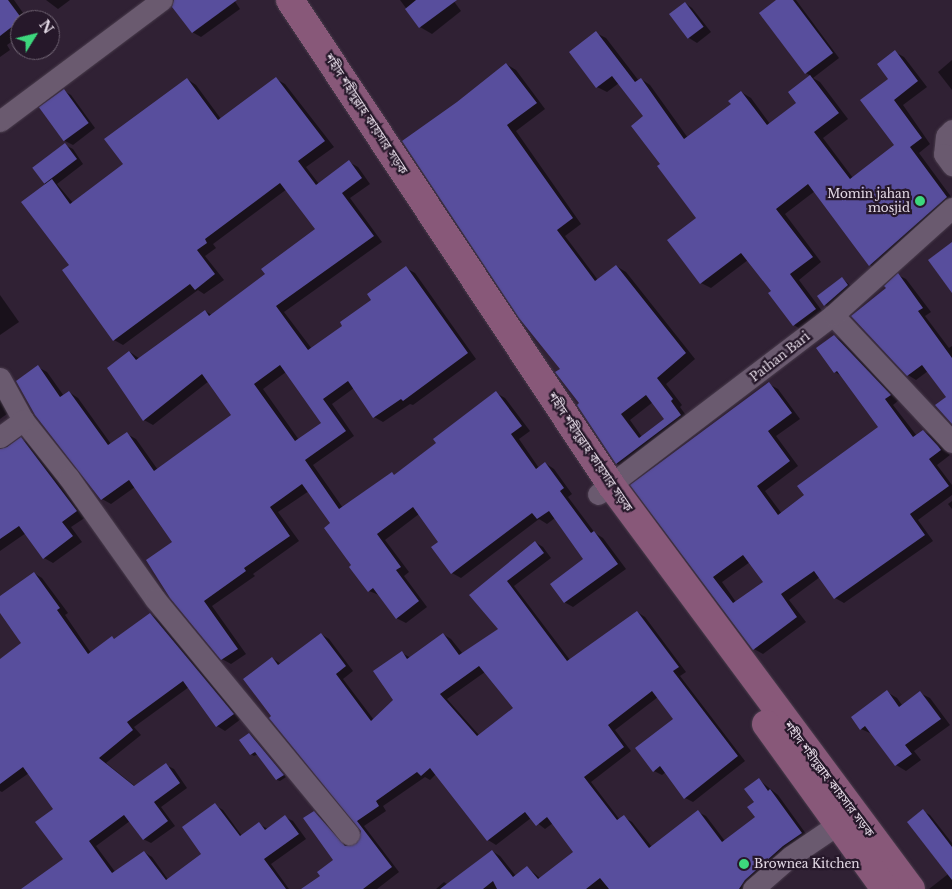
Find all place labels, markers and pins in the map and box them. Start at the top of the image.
place label: Momin jahan mosjid [827,187,910,215]
marker: Momin jahan mosjid [914,195,926,207]
place label: Brownea Kitchen [754,857,860,871]
marker: Brownea Kitchen [738,858,750,870]

